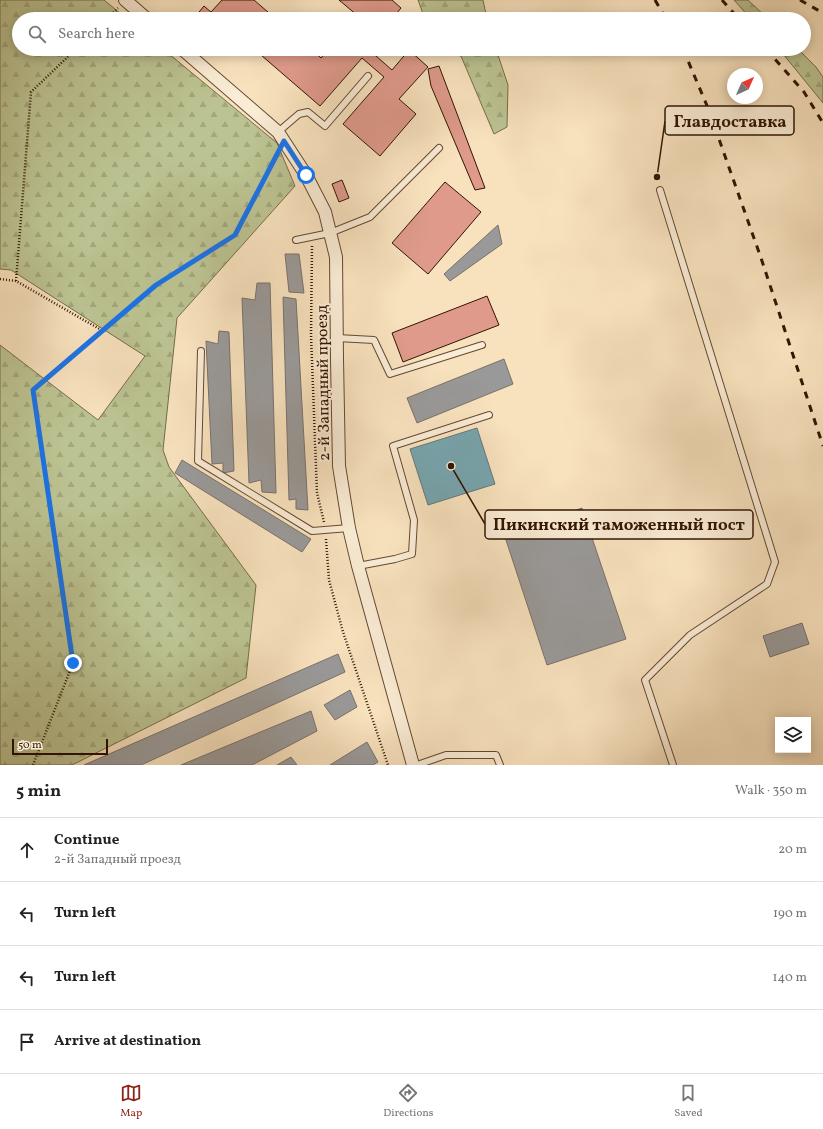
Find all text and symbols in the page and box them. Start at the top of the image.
search box [12,12,811,56]
icon: search [26,23,48,45]
text: Search here [58,24,135,45]
north arrow [727,68,763,104]
callout: Главдоставка [665,106,794,135]
text: Главдоставка [673,111,787,134]
route start [297,166,315,184]
street label: 2-й Западный проезд [312,305,336,461]
callout: Пикинский таможенный пост [485,510,753,539]
text: Пикинский таможенный пост [493,514,746,537]
route end [64,654,82,672]
map controls [775,717,811,753]
button: layers [775,717,811,753]
scale bar [12,737,108,756]
text: 50 m [18,738,42,753]
text: 5 min [16,780,61,803]
text: Walk · 350 m [735,782,807,800]
text: Continue [54,830,119,851]
icon: ahead [16,839,38,861]
text: 20 m [778,841,807,859]
text: 2-й Западный проезд [54,851,181,869]
icon: left [16,903,38,925]
text: Turn left [54,903,116,924]
text: 190 m [773,905,807,923]
icon: left [16,967,38,989]
text: Turn left [54,967,116,988]
text: 140 m [773,969,807,987]
icon: arrive [16,1031,38,1053]
text: Arrive at destination [54,1031,201,1052]
tab: Map [120,1082,142,1121]
tab: Directions [383,1082,434,1121]
tab: Saved [674,1082,703,1121]

